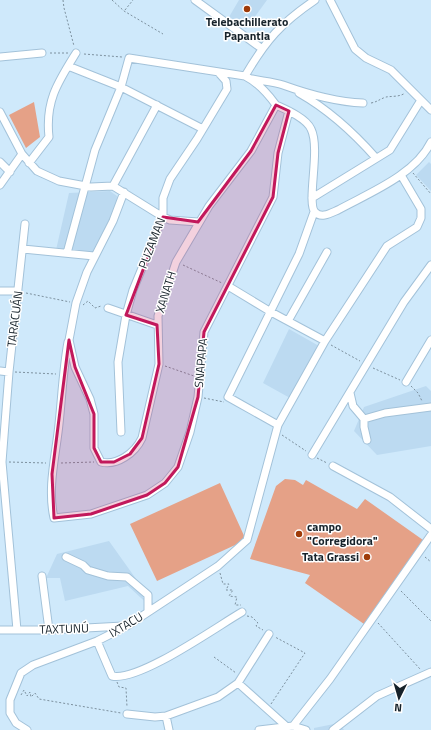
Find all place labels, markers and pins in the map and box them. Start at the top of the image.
marker: Telebachillerato Papantla [242,4,252,14]
place label: Telebachillerato Papantla [206,12,288,45]
place label: campo "Corregidora" [307,517,378,550]
marker: campo "Corregidora" [294,529,304,539]
place label: Tata Grassi [302,547,359,566]
marker: Tata Grassi [362,552,372,562]

